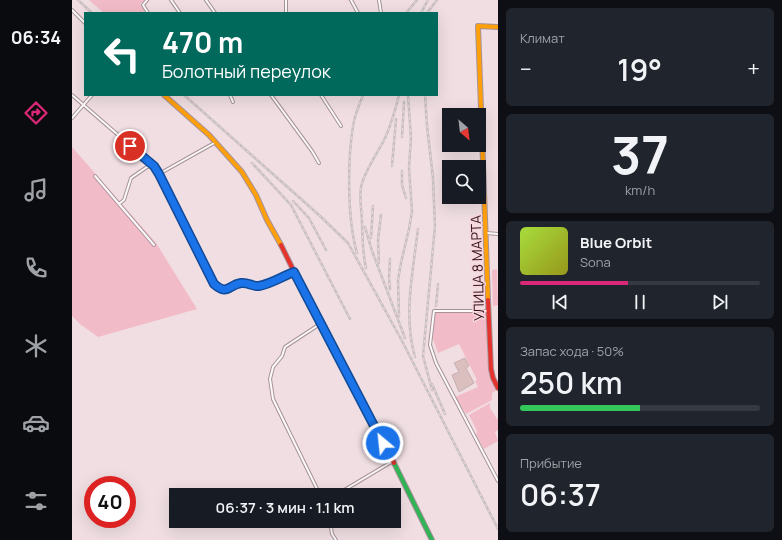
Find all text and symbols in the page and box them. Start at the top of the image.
text: 470 m [162,23,243,61]
text: 06:34 [11,25,61,49]
icon: left [96,28,148,80]
text: Климат [520,29,565,47]
text: 19° [617,49,662,90]
text: − [520,54,532,84]
text: + [747,54,760,84]
text: Болотный переулок [162,59,331,83]
icon: directions [22,99,50,127]
north arrow [442,108,486,152]
map controls [442,108,486,204]
text: 37 [611,119,669,190]
pin [113,129,147,163]
icon: arrive [119,135,141,157]
button: search [442,160,486,204]
icon: music [22,176,50,204]
text: km/h [625,181,655,199]
street label: УЛИЦА 8 МАРТА [466,215,488,321]
text: Blue Orbit [580,232,652,253]
text: Sona [580,253,611,271]
icon: phone [22,254,50,282]
icon: previous [549,291,571,313]
icon: pause [629,291,651,313]
icon: next [709,291,731,313]
icon: climate [22,332,50,360]
text: Запас хода · 50% [520,342,624,360]
text: 250 km [520,362,623,403]
icon: car [22,409,50,437]
position arrow [362,422,404,464]
text: Прибытие [520,454,582,472]
text: 06:37 [520,474,601,515]
speed limit sign: 40 [84,476,136,528]
icon: filters [22,487,50,515]
text: 06:37 · 3 мин · 1.1 km [216,497,354,518]

